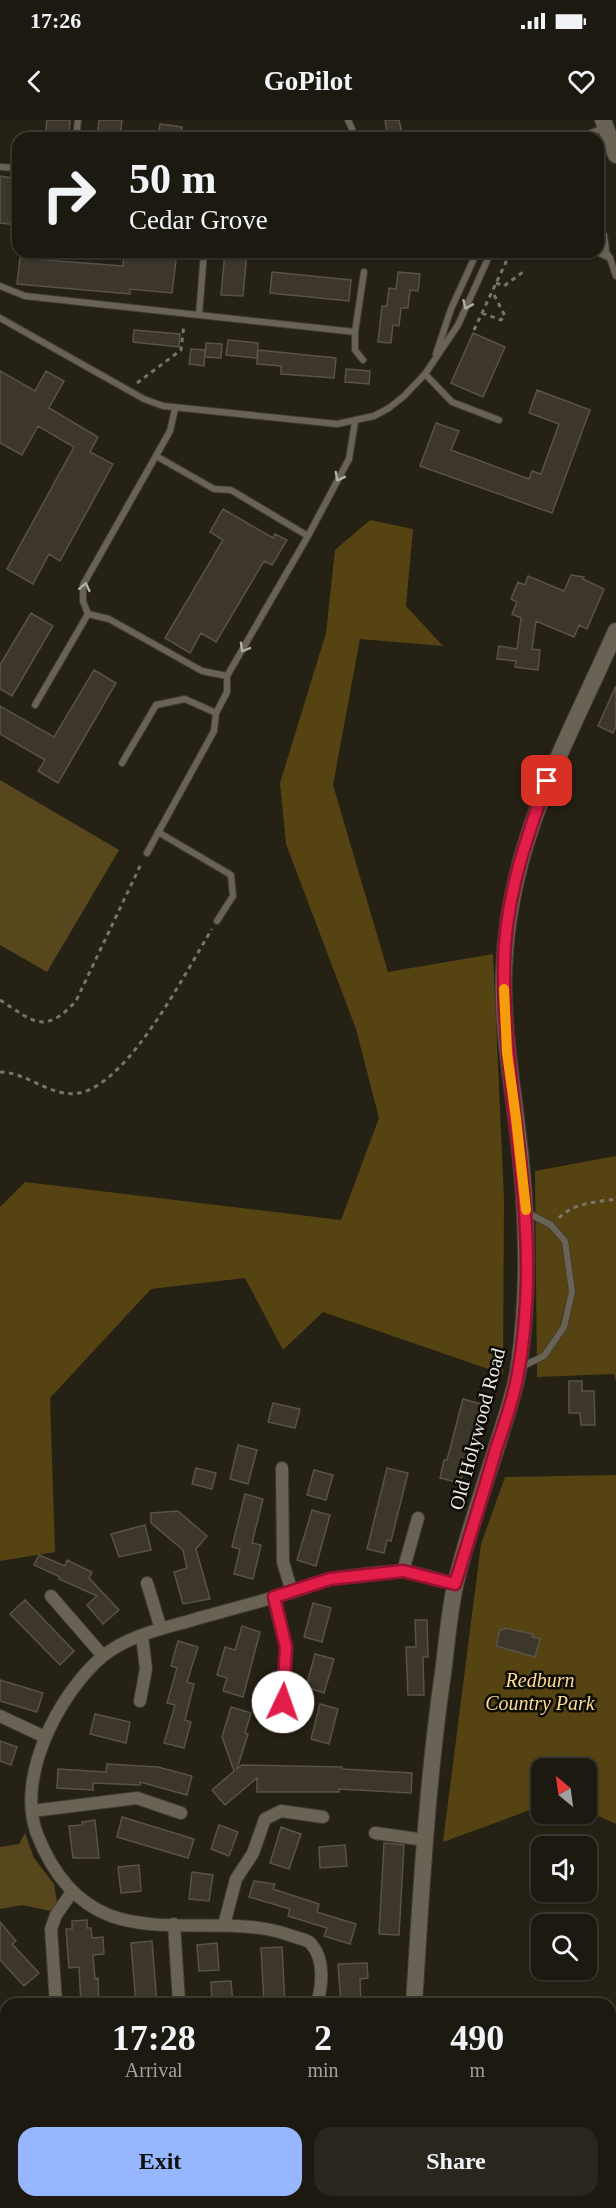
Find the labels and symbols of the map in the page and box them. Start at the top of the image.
one-way arrow [462,299,474,310]
one-way arrow [335,471,346,482]
one-way arrow [78,582,91,592]
one-way arrow [239,641,251,652]
pin [521,755,572,806]
street label: Old Holywood Road [445,1346,510,1513]
park label: Redburn Country Park [485,1669,596,1715]
position arrow [251,1670,315,1734]
north arrow [531,1758,597,1824]

